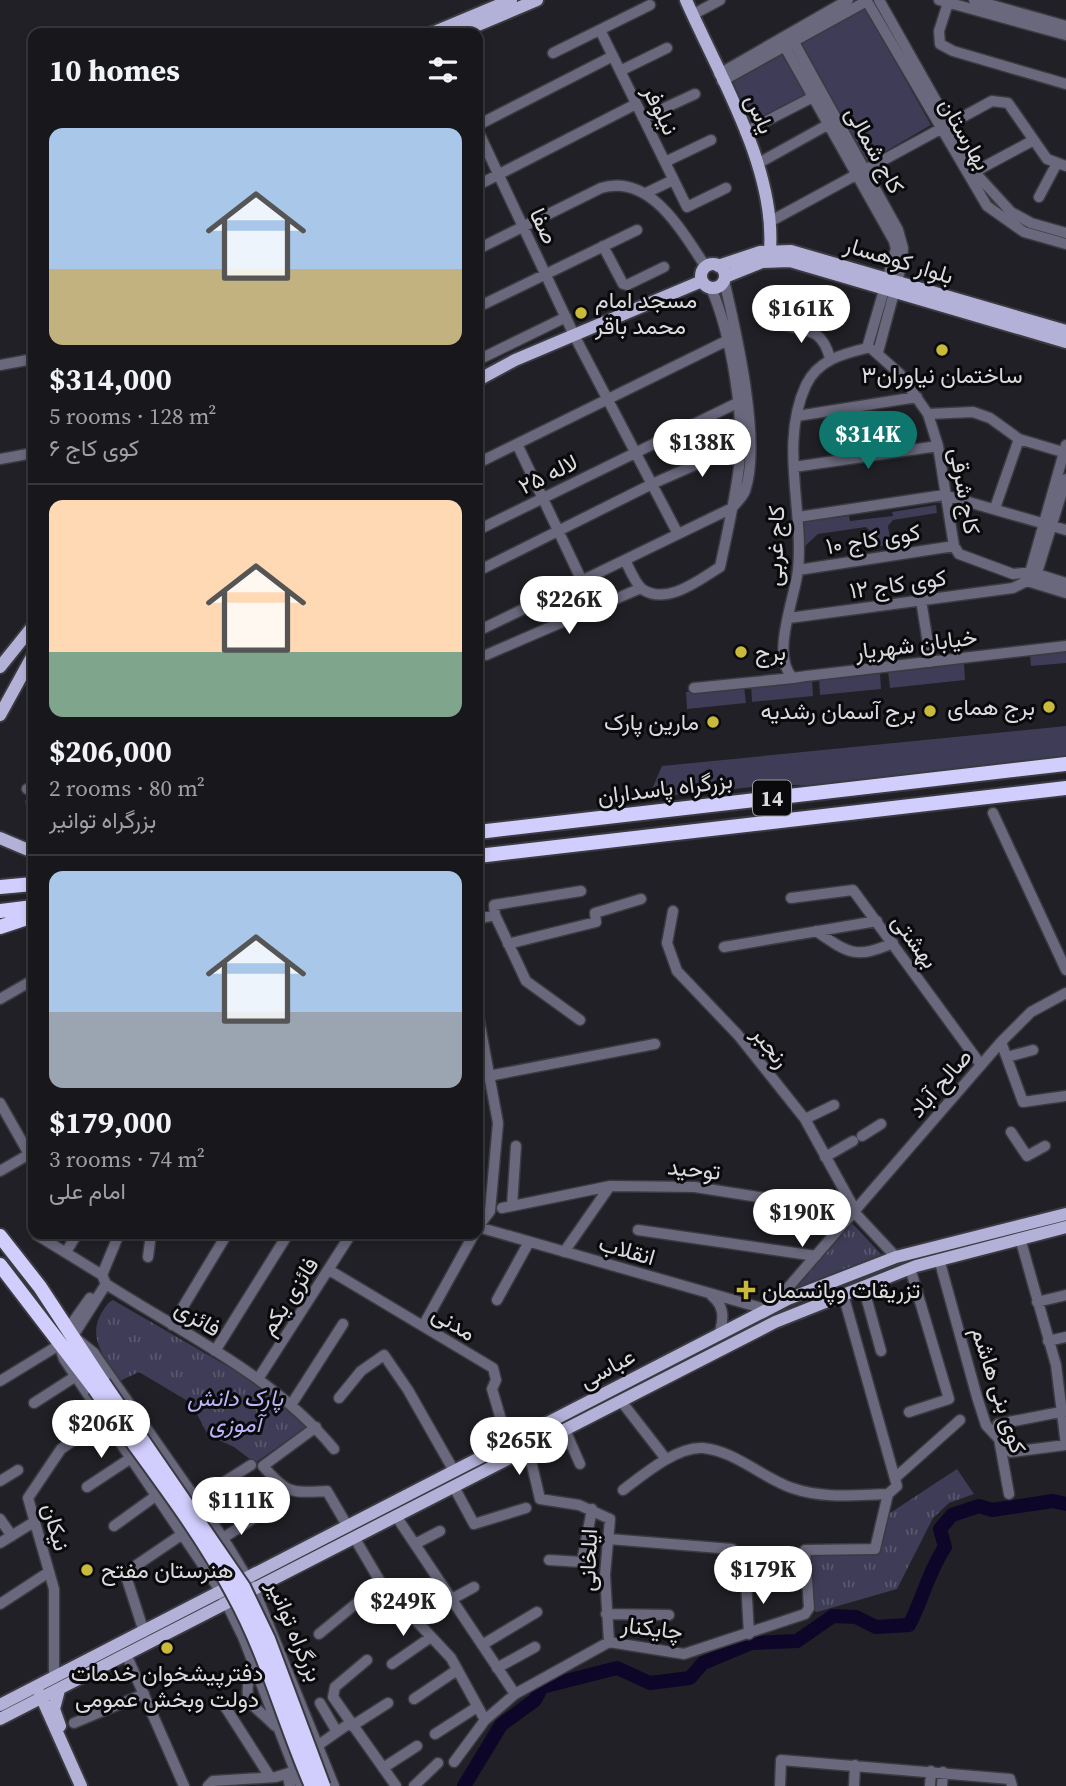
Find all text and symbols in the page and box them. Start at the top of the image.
text: 10 homes [49,50,180,91]
icon: filters [424,51,462,89]
street label: نیلوفر [635,79,687,140]
street label: یاس [737,89,783,139]
street label: بهارستان [931,92,999,176]
street label: کاج شمالی [838,100,912,200]
icon: home [193,173,319,299]
street label: صفا [522,203,566,249]
street label: بلوار کوهسار [840,228,958,292]
place label: مسجد امام محمد باقر [594,284,697,342]
pin: $161K [752,286,850,345]
text: $161K [768,292,834,324]
marker: مسجد امام محمد باقر [573,305,589,321]
marker: ساختمان نیاوران۳ [934,342,950,358]
text: $314,000 [49,359,172,400]
place label: ساختمان نیاوران۳ [861,359,1023,391]
text: 5 rooms · 128 m² [49,400,216,432]
pin: $314K [819,412,917,471]
text: $314K [835,418,901,450]
pin: $138K [653,420,751,479]
text: $138K [669,426,735,458]
text: کوی کاج ۶ [49,432,139,464]
street label: کاج شرقی [942,445,988,537]
street label: لاله ۲۵ [513,446,583,502]
street label: کاج غربی [758,505,792,587]
street label: کوی کاج ۱۰ [823,516,923,562]
icon: home [193,545,319,671]
street label: کوی کاج ۱۲ [847,561,949,607]
pin: $226K [520,576,618,636]
text: $226K [536,583,602,615]
street label: خیابان شهریار [852,621,979,668]
place label: برج [755,636,786,668]
marker: برج [733,644,749,660]
place label: برج همای [947,691,1035,723]
place label: برج آسمان رشدیه [760,695,916,727]
marker: برج همای [1041,699,1057,715]
marker: برج آسمان رشدیه [922,703,938,719]
place label: مارین پارک [604,706,699,738]
marker: مارین پارک [705,714,721,730]
text: $206,000 [49,731,172,772]
street label: بزرگراه پاسداران [596,764,734,812]
text: 2 rooms · 80 m² [49,772,205,804]
road number: 14 [753,780,791,816]
text: بزرگراه توانیر [49,804,156,836]
street label: بهشتی [884,907,946,975]
icon: home [193,916,319,1042]
street label: رنجبر [744,1018,798,1075]
street label: صالح آباد [901,1041,979,1125]
text: $179,000 [49,1102,172,1143]
text: 3 rooms · 74 m² [49,1143,205,1175]
street label: توحید [666,1150,722,1188]
text: امام علی [49,1175,126,1207]
pin: $190K [753,1190,851,1249]
text: $190K [769,1196,835,1228]
street label: انقلاب [595,1227,659,1273]
street label: فائزی یکم [252,1251,326,1341]
place label: تزریقات وپانسمان [762,1274,920,1306]
marker: تزریقات وپانسمان [736,1280,756,1300]
street label: فائزی [169,1292,227,1344]
street label: مدنی [426,1297,482,1349]
street label: کوی بنی هاشم [963,1322,1035,1458]
street label: عباسى [573,1340,641,1396]
park label: پارک دانش آموزی [187,1382,284,1440]
pin: $206K [52,1400,150,1460]
text: $206K [68,1407,134,1439]
pin: $265K [470,1418,568,1477]
text: $265K [486,1424,552,1456]
pin: $111K [192,1478,290,1537]
text: $111K [208,1484,274,1516]
street label: نیکان [34,1499,78,1555]
street label: ایلخانی [571,1528,605,1592]
pin: $179K [714,1546,812,1606]
text: $179K [730,1553,796,1585]
place label: هنرستان مفتح [101,1554,233,1586]
marker: هنرستان مفتح [79,1562,95,1578]
street label: بزرگراه توانیر [259,1574,331,1687]
pin: $249K [354,1578,452,1638]
text: $249K [370,1585,436,1617]
street label: چایکنار [618,1608,685,1648]
marker: دفترپیشخوان خدمات دولت وبخش عمومی [159,1640,175,1656]
place label: دفترپیشخوان خدمات دولت وبخش عمومی [71,1657,263,1715]

